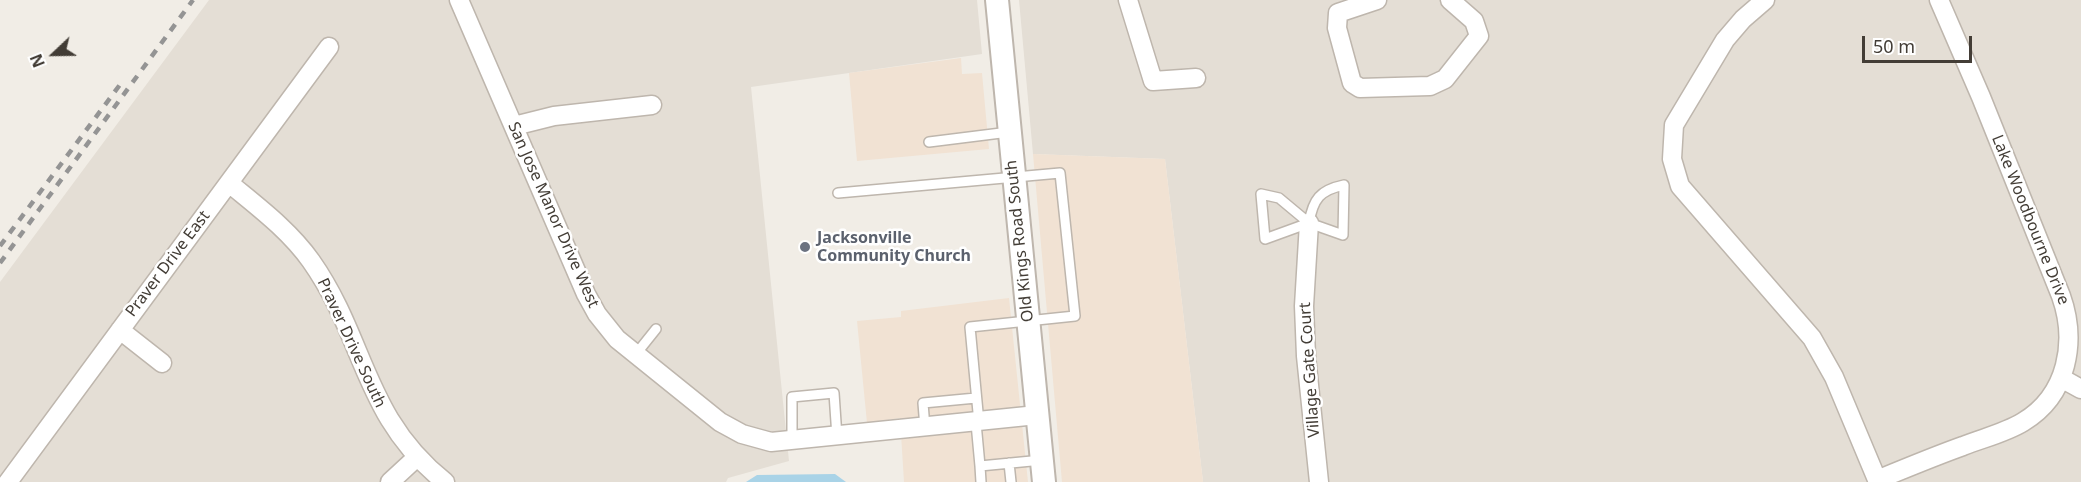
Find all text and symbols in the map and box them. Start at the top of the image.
north arrow [24,24,84,84]
scale bar [1865,24,1974,62]
text: 50 m [1873,34,1915,58]
text: N [25,51,50,71]
street label: San Jose Manor Drive West [503,119,603,311]
street label: Lake Woodbourne Drive [1987,132,2073,308]
street label: Old Kings Road South [1002,159,1038,323]
street label: Praver Drive East [122,207,214,321]
place label: Jacksonville Community Church [817,228,971,266]
marker: Jacksonville Community Church [798,240,812,254]
street label: Praver Drive South [313,275,389,411]
street label: Village Gate Court [1296,302,1324,438]

